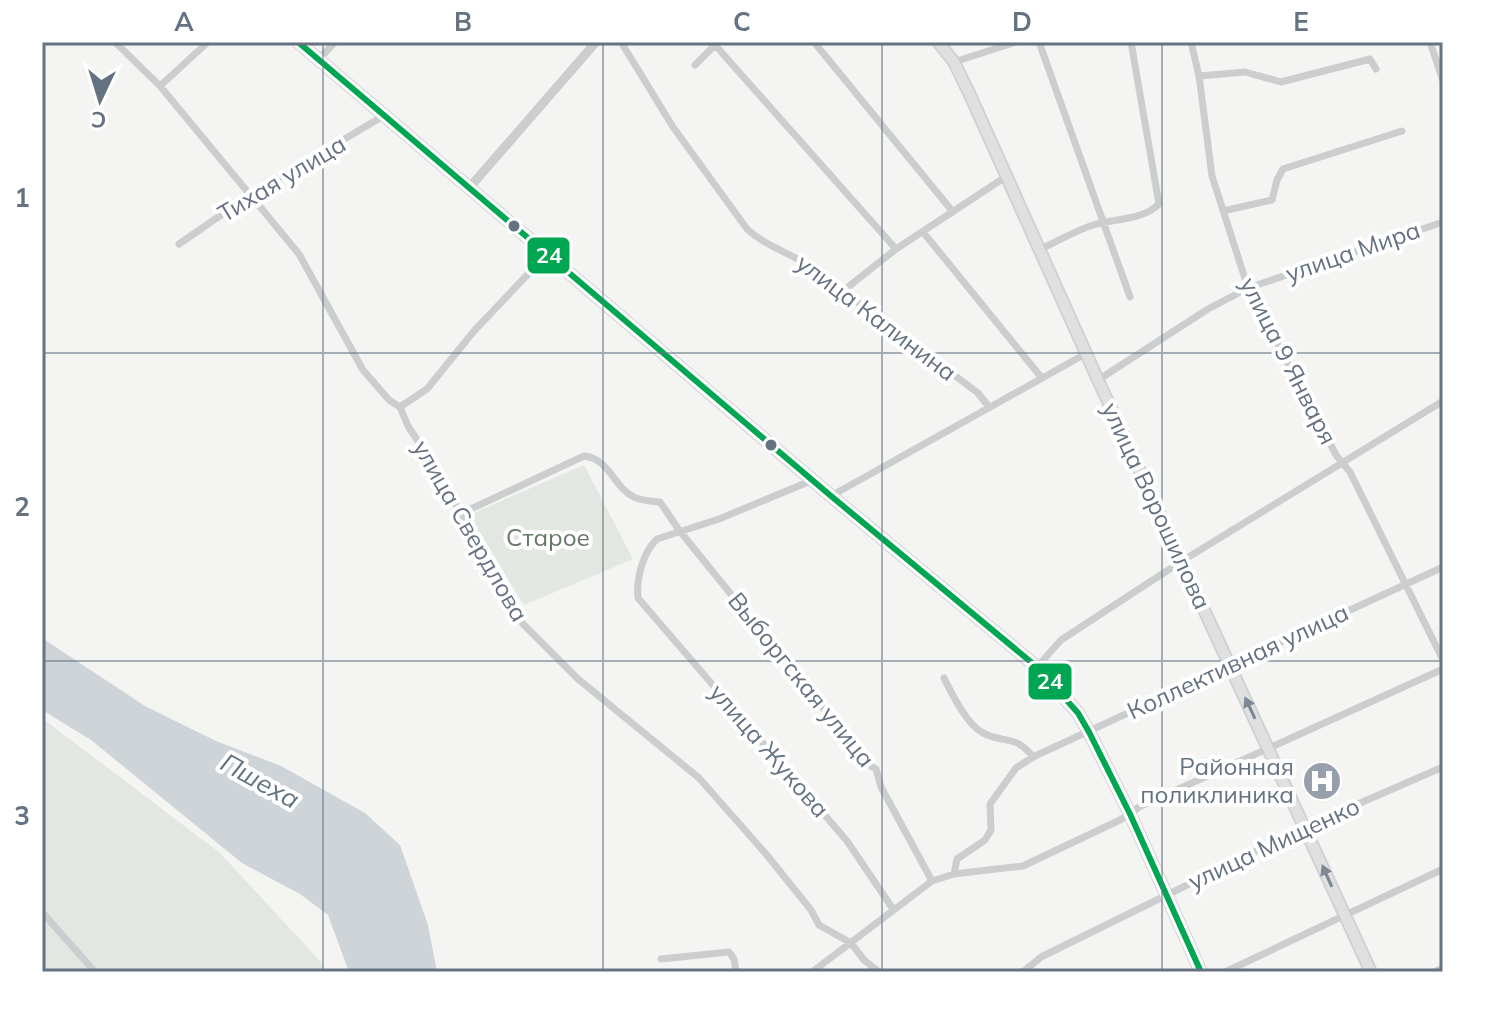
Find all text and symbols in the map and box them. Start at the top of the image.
text: A [174,5,194,38]
text: B [454,5,472,38]
text: C [733,5,751,38]
text: D [1012,5,1032,38]
text: E [1293,5,1309,38]
north arrow [60,60,140,140]
text: С [90,105,107,134]
street label: Тихая улица [212,128,351,228]
text: 1 [14,181,30,214]
street label: улица Мира [1281,214,1424,288]
unlabelled marker [506,218,522,234]
line badge: 24 [526,236,571,275]
text: 24 [536,241,562,269]
street label: улица Калинина [791,247,963,387]
street label: улица 9 Января [1234,272,1344,449]
street label: улица Ворошилова [1096,397,1218,614]
street label: улица Свердлова [407,434,535,627]
unlabelled marker [763,437,779,453]
text: 2 [14,490,30,523]
park label: Старое [506,522,590,552]
street label: Выборгская улица [722,586,882,773]
street label: Коллективная улица [1122,597,1353,726]
line badge: 24 [1027,662,1073,701]
text: 24 [1037,667,1063,695]
street label: улица Жукова [704,677,836,823]
one-way arrow [1243,696,1257,720]
water label: Пшеха [215,745,305,816]
place label: Районная поликлиника [1140,751,1294,809]
hospital icon: Районная поликлиника [1301,760,1343,802]
street label: улица Мищенко [1183,790,1364,896]
text: 3 [14,799,30,832]
one-way arrow [1320,864,1333,887]

